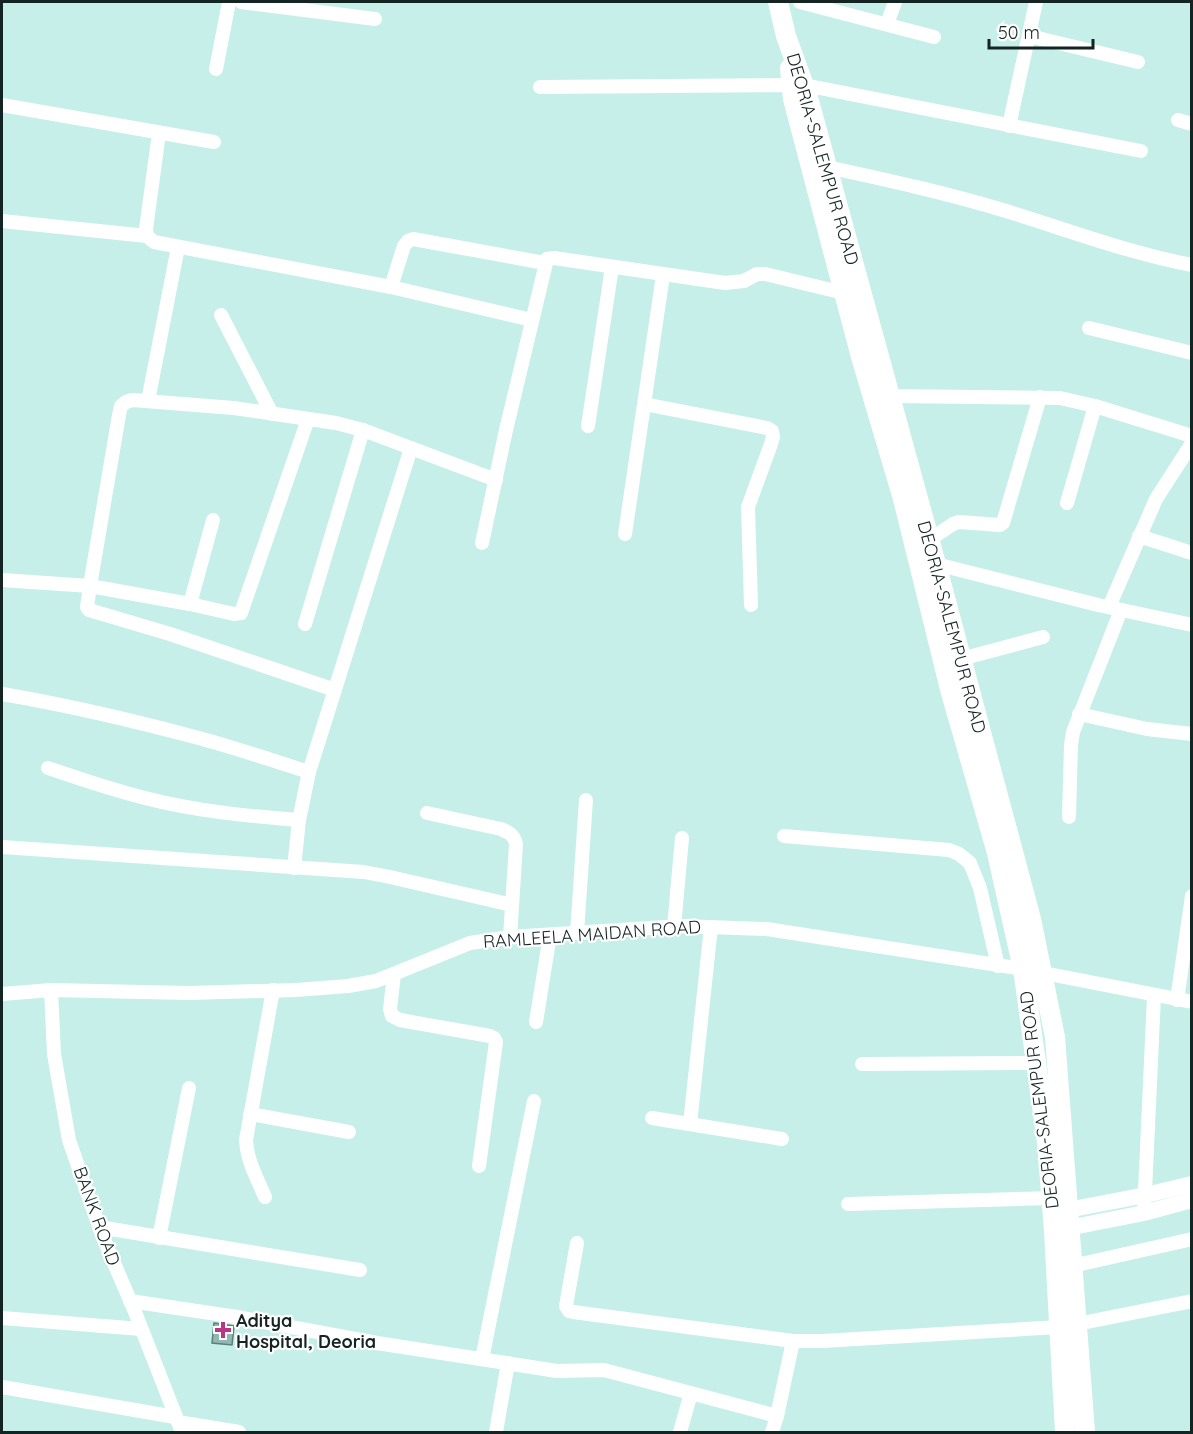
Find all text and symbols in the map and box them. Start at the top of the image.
scale bar [989,12,1092,50]
text: 50 m [998,21,1040,44]
street label: DEORIA-SALEMPUR ROAD [782,50,864,268]
street label: DEORIA-SALEMPUR ROAD [913,518,992,736]
street label: RAMLEELA MAIDAN ROAD [482,915,702,953]
street label: DEORIA-SALEMPUR ROAD [1014,990,1064,1210]
street label: BANK ROAD [68,1163,126,1269]
place label: Aditya Hospital, Deoria [236,1309,376,1353]
marker: Aditya Hospital, Deoria [214,1321,232,1339]

